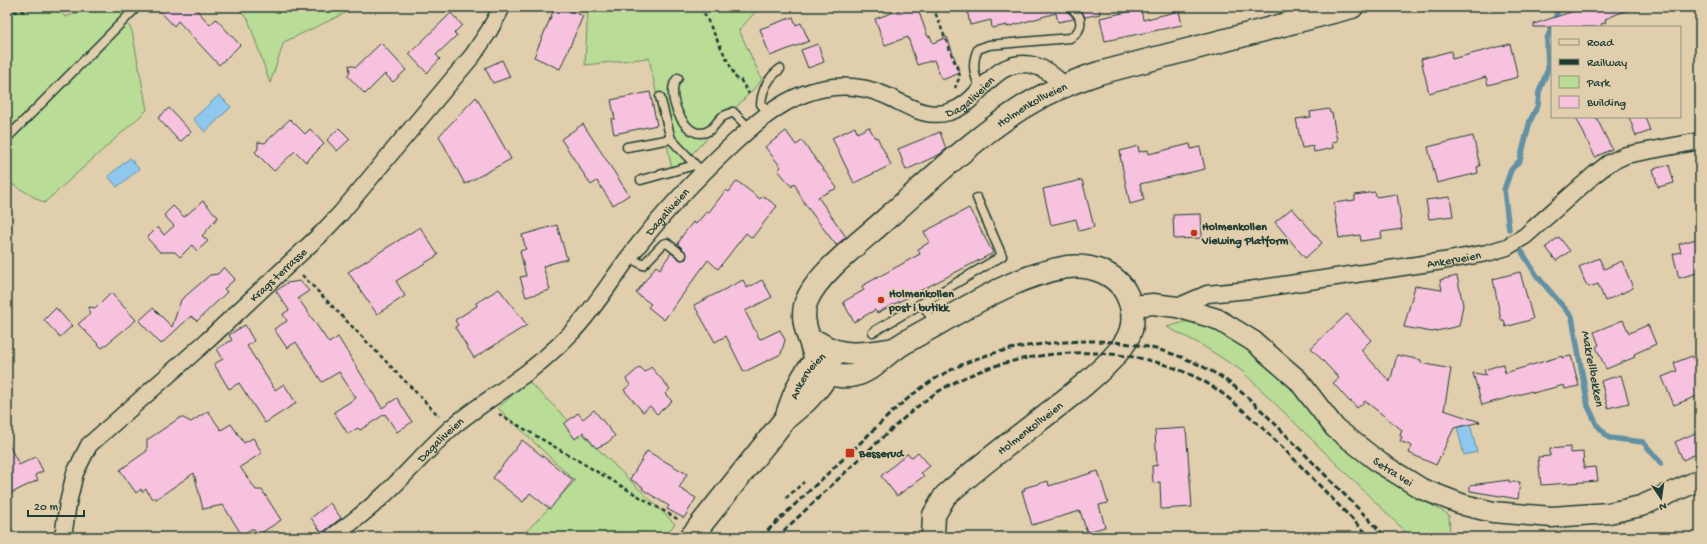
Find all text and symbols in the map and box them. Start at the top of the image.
legend [1551,26,1681,118]
text: Road [1587,37,1614,51]
text: Railway [1587,57,1627,71]
street label: Dagaliveien [943,74,999,122]
text: Park [1586,77,1612,91]
street label: Holmenkollveien [995,80,1070,132]
text: Building [1586,97,1626,111]
street label: Dagaliveien [643,186,694,240]
place label: Holmenkollen Viewing Platform [1201,221,1289,249]
marker: Holmenkollen Viewing Platform [1189,228,1199,238]
street label: Krags terrasse [248,245,311,306]
street label: Ankerveien [1426,249,1483,272]
place label: Holmenkollen post i butikk [888,288,954,316]
marker: Holmenkollen post i butikk [876,295,886,305]
water label: Makrellbekken [1577,329,1606,409]
street label: Ankerveien [788,350,829,402]
street label: Holmenkollveien [995,399,1067,459]
street label: Dagaliveien [415,415,468,467]
marker: Besserud [844,447,856,459]
place label: Besserud [858,448,905,462]
street label: Setra vei [1369,455,1415,491]
north arrow [1641,478,1681,518]
scale bar [28,492,84,518]
text: N [1658,499,1668,512]
text: 20 m [34,501,59,515]

